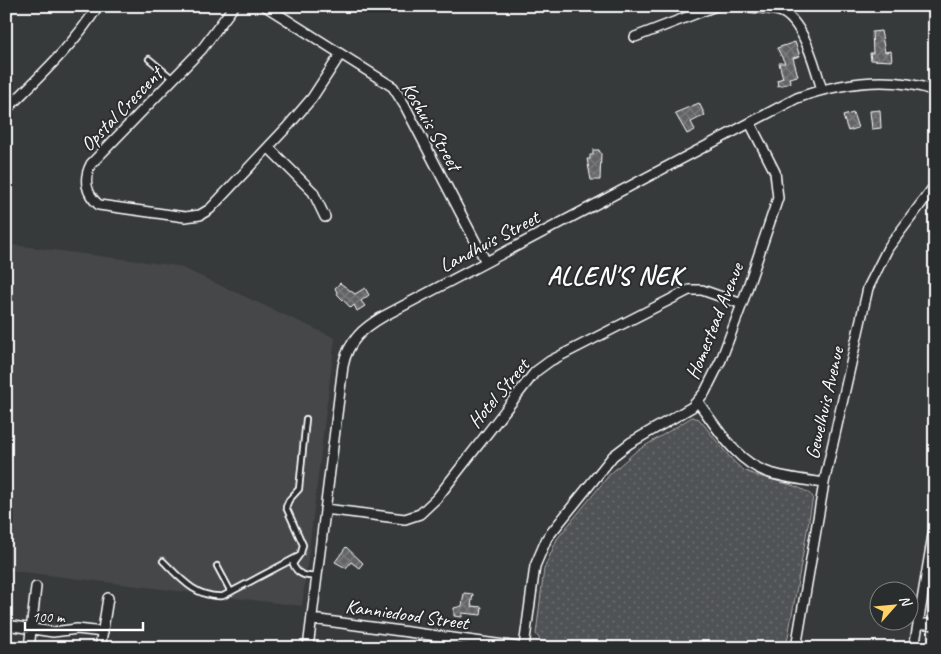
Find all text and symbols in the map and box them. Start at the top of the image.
street label: Opstal Crescent [75,60,170,157]
street label: Koshuis Street [396,77,469,178]
street label: Landhuis Street [435,204,545,278]
street label: Homestead Avenue [680,258,750,383]
district label: ALLEN'S NEK [547,260,687,292]
street label: Gewelhuis Avenue [799,343,850,462]
street label: Hotel Street [462,352,536,433]
north arrow [868,582,918,632]
street label: Kanniedood Street [344,593,472,636]
text: N [896,593,916,610]
scale bar [25,599,142,631]
text: 100 m [32,608,66,627]

